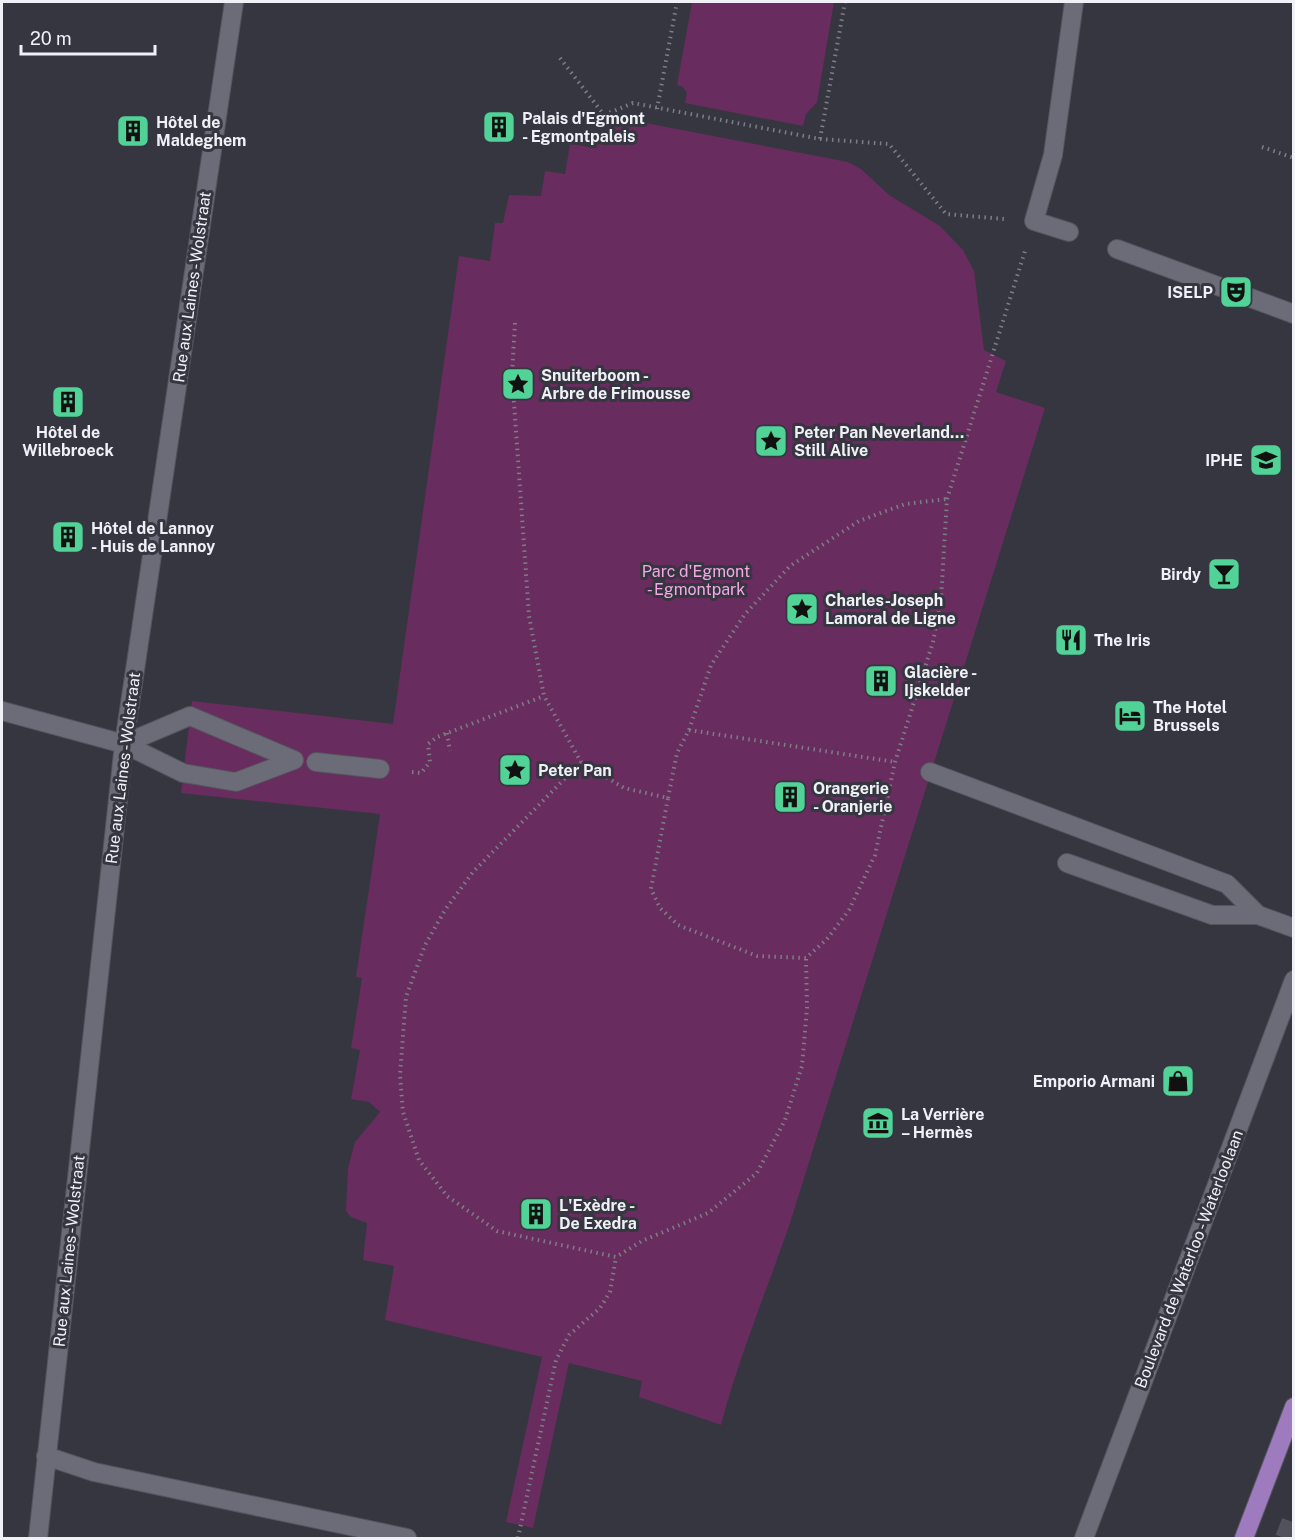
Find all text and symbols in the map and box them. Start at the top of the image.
scale bar [21,18,154,56]
text: 20 m [30,28,72,49]
building icon: Palais d'Egmont - Egmontpaleis [481,109,517,145]
place label: Palais d'Egmont - Egmontpaleis [522,109,645,146]
building icon: Hôtel de Maldeghem [115,113,151,149]
place label: Hôtel de Maldeghem [156,113,246,150]
street label: Rue aux Laines - Wolstraat [169,190,215,384]
theatre icon: ISELP [1218,274,1254,310]
place label: ISELP [1167,283,1213,302]
place icon: Snuiterboom - Arbre de Frimousse [500,366,536,402]
place label: Snuiterboom - Arbre de Frimousse [541,366,691,403]
building icon: Hôtel de Willebroeck [50,384,86,420]
place label: Hôtel de Willebroeck [22,423,114,460]
place icon: Peter Pan Neverland… Still Alive [753,423,789,459]
place label: Peter Pan Neverland… Still Alive [794,423,964,460]
school or university icon: IPHE [1248,442,1284,478]
place label: IPHE [1205,451,1243,470]
building icon: Hôtel de Lannoy - Huis de Lannoy [50,519,86,555]
place label: Hôtel de Lannoy - Huis de Lannoy [91,519,215,556]
bar icon: Birdy [1206,556,1242,592]
park label: Parc d'Egmont - Egmontpark [642,562,750,599]
place label: Birdy [1160,565,1201,584]
place icon: Charles-Joseph Lamoral de Ligne [784,591,820,627]
place label: Charles-Joseph Lamoral de Ligne [825,591,956,628]
restaurant icon: The Iris [1053,622,1089,658]
place label: The Iris [1094,631,1150,650]
building icon: Glacière - Ijskelder [863,663,899,699]
place label: Glacière - Ijskelder [904,663,977,700]
street label: Rue aux Laines - Wolstraat [102,671,144,865]
hotel icon: The Hotel Brussels [1112,698,1148,734]
place label: The Hotel Brussels [1153,698,1227,735]
place icon: Peter Pan [497,752,533,788]
place label: Peter Pan [538,761,612,780]
building icon: Orangerie - Oranjerie [772,779,808,815]
place label: Orangerie - Oranjerie [813,779,893,816]
shop icon: Emporio Armani [1160,1063,1196,1099]
place label: Emporio Armani [1033,1072,1155,1091]
museum icon: La Verrière – Hermès [860,1105,896,1141]
place label: La Verrière – Hermès [901,1105,985,1142]
street label: Boulevard de Waterloo - Waterloolaan [1131,1127,1247,1391]
street label: Rue aux Laines - Wolstraat [49,1154,89,1348]
building icon: L'Exèdre - De Exedra [518,1196,554,1232]
place label: L'Exèdre - De Exedra [559,1196,637,1233]

